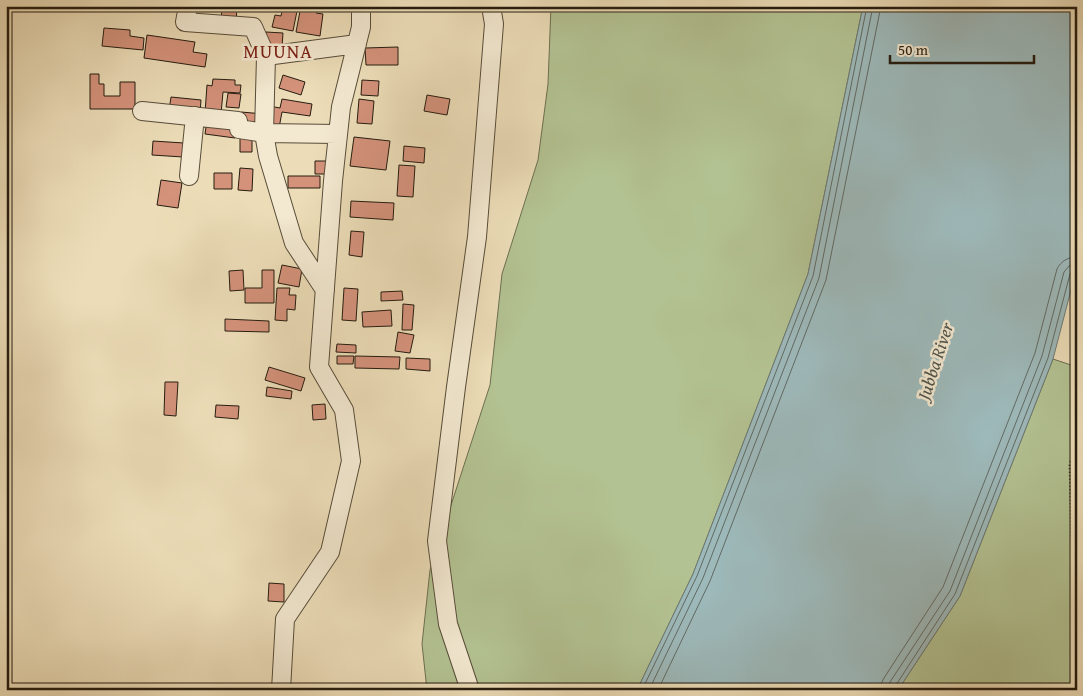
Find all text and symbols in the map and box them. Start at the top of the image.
scale bar [890,32,1034,64]
district label: MUUNA [243,37,313,65]
text: 50 m [898,39,929,60]
water label: Jubba River [909,318,961,406]

